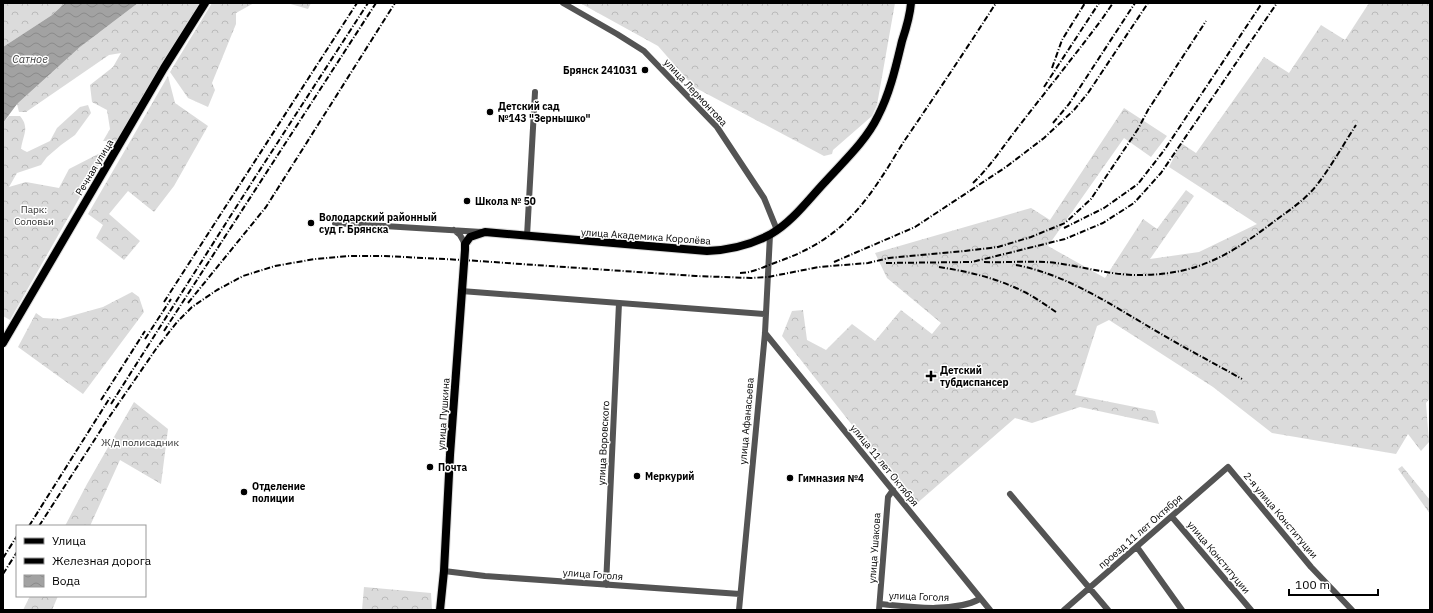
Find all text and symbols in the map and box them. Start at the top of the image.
water label: Сатное [12,52,48,66]
street label: улица Лермонтова [661,56,731,129]
place label: Брянск 241031 [563,64,637,77]
marker: Брянск 241031 [640,65,650,75]
place label: Детский сад №143 "Зернышко" [498,100,591,125]
marker: Детский сад №143 "Зернышко" [485,107,495,117]
street label: Речная улица [73,136,117,198]
place label: Школа № 50 [475,195,536,208]
marker: Школа № 50 [462,196,472,206]
park label: Парк: Соловьи [14,203,54,228]
place label: Володарский районный суд г. Брянска [319,211,437,236]
marker: Володарский районный суд г. Брянска [306,218,316,228]
street label: улица Академика Королёва [581,225,712,248]
place label: Детский тубдиспансер [940,364,1009,389]
marker: Детский тубдиспансер [925,370,937,382]
street label: улица Афанасьева [736,376,757,465]
street label: улица Пушкина [434,377,453,451]
street label: улица Воровского [595,400,612,486]
street label: улица 11 лет Октября [848,422,922,509]
park label: Ж/д полисадник [101,436,179,449]
place label: Почта [438,461,467,474]
marker: Почта [425,462,435,472]
street label: 2-я улица Конституции [1241,469,1321,561]
place label: Меркурий [645,470,694,483]
marker: Меркурий [632,471,642,481]
place label: Гимназия №4 [798,472,864,485]
marker: Гимназия №4 [785,473,795,483]
place label: Отделение полиции [252,480,306,505]
marker: Отделение полиции [239,487,249,497]
street label: проезд 11 лет Октября [1095,491,1185,572]
street label: улица Ушакова [866,512,883,584]
street label: улица Конституции [1184,518,1253,596]
legend [16,525,146,597]
text: Улица [52,533,86,548]
text: Железная дорога [52,553,152,568]
street label: улица Гоголя [562,566,624,583]
scale bar [1289,571,1378,597]
text: Вода [52,573,81,588]
text: 100 m [1295,577,1330,592]
street label: улица Гоголя [889,589,949,604]

